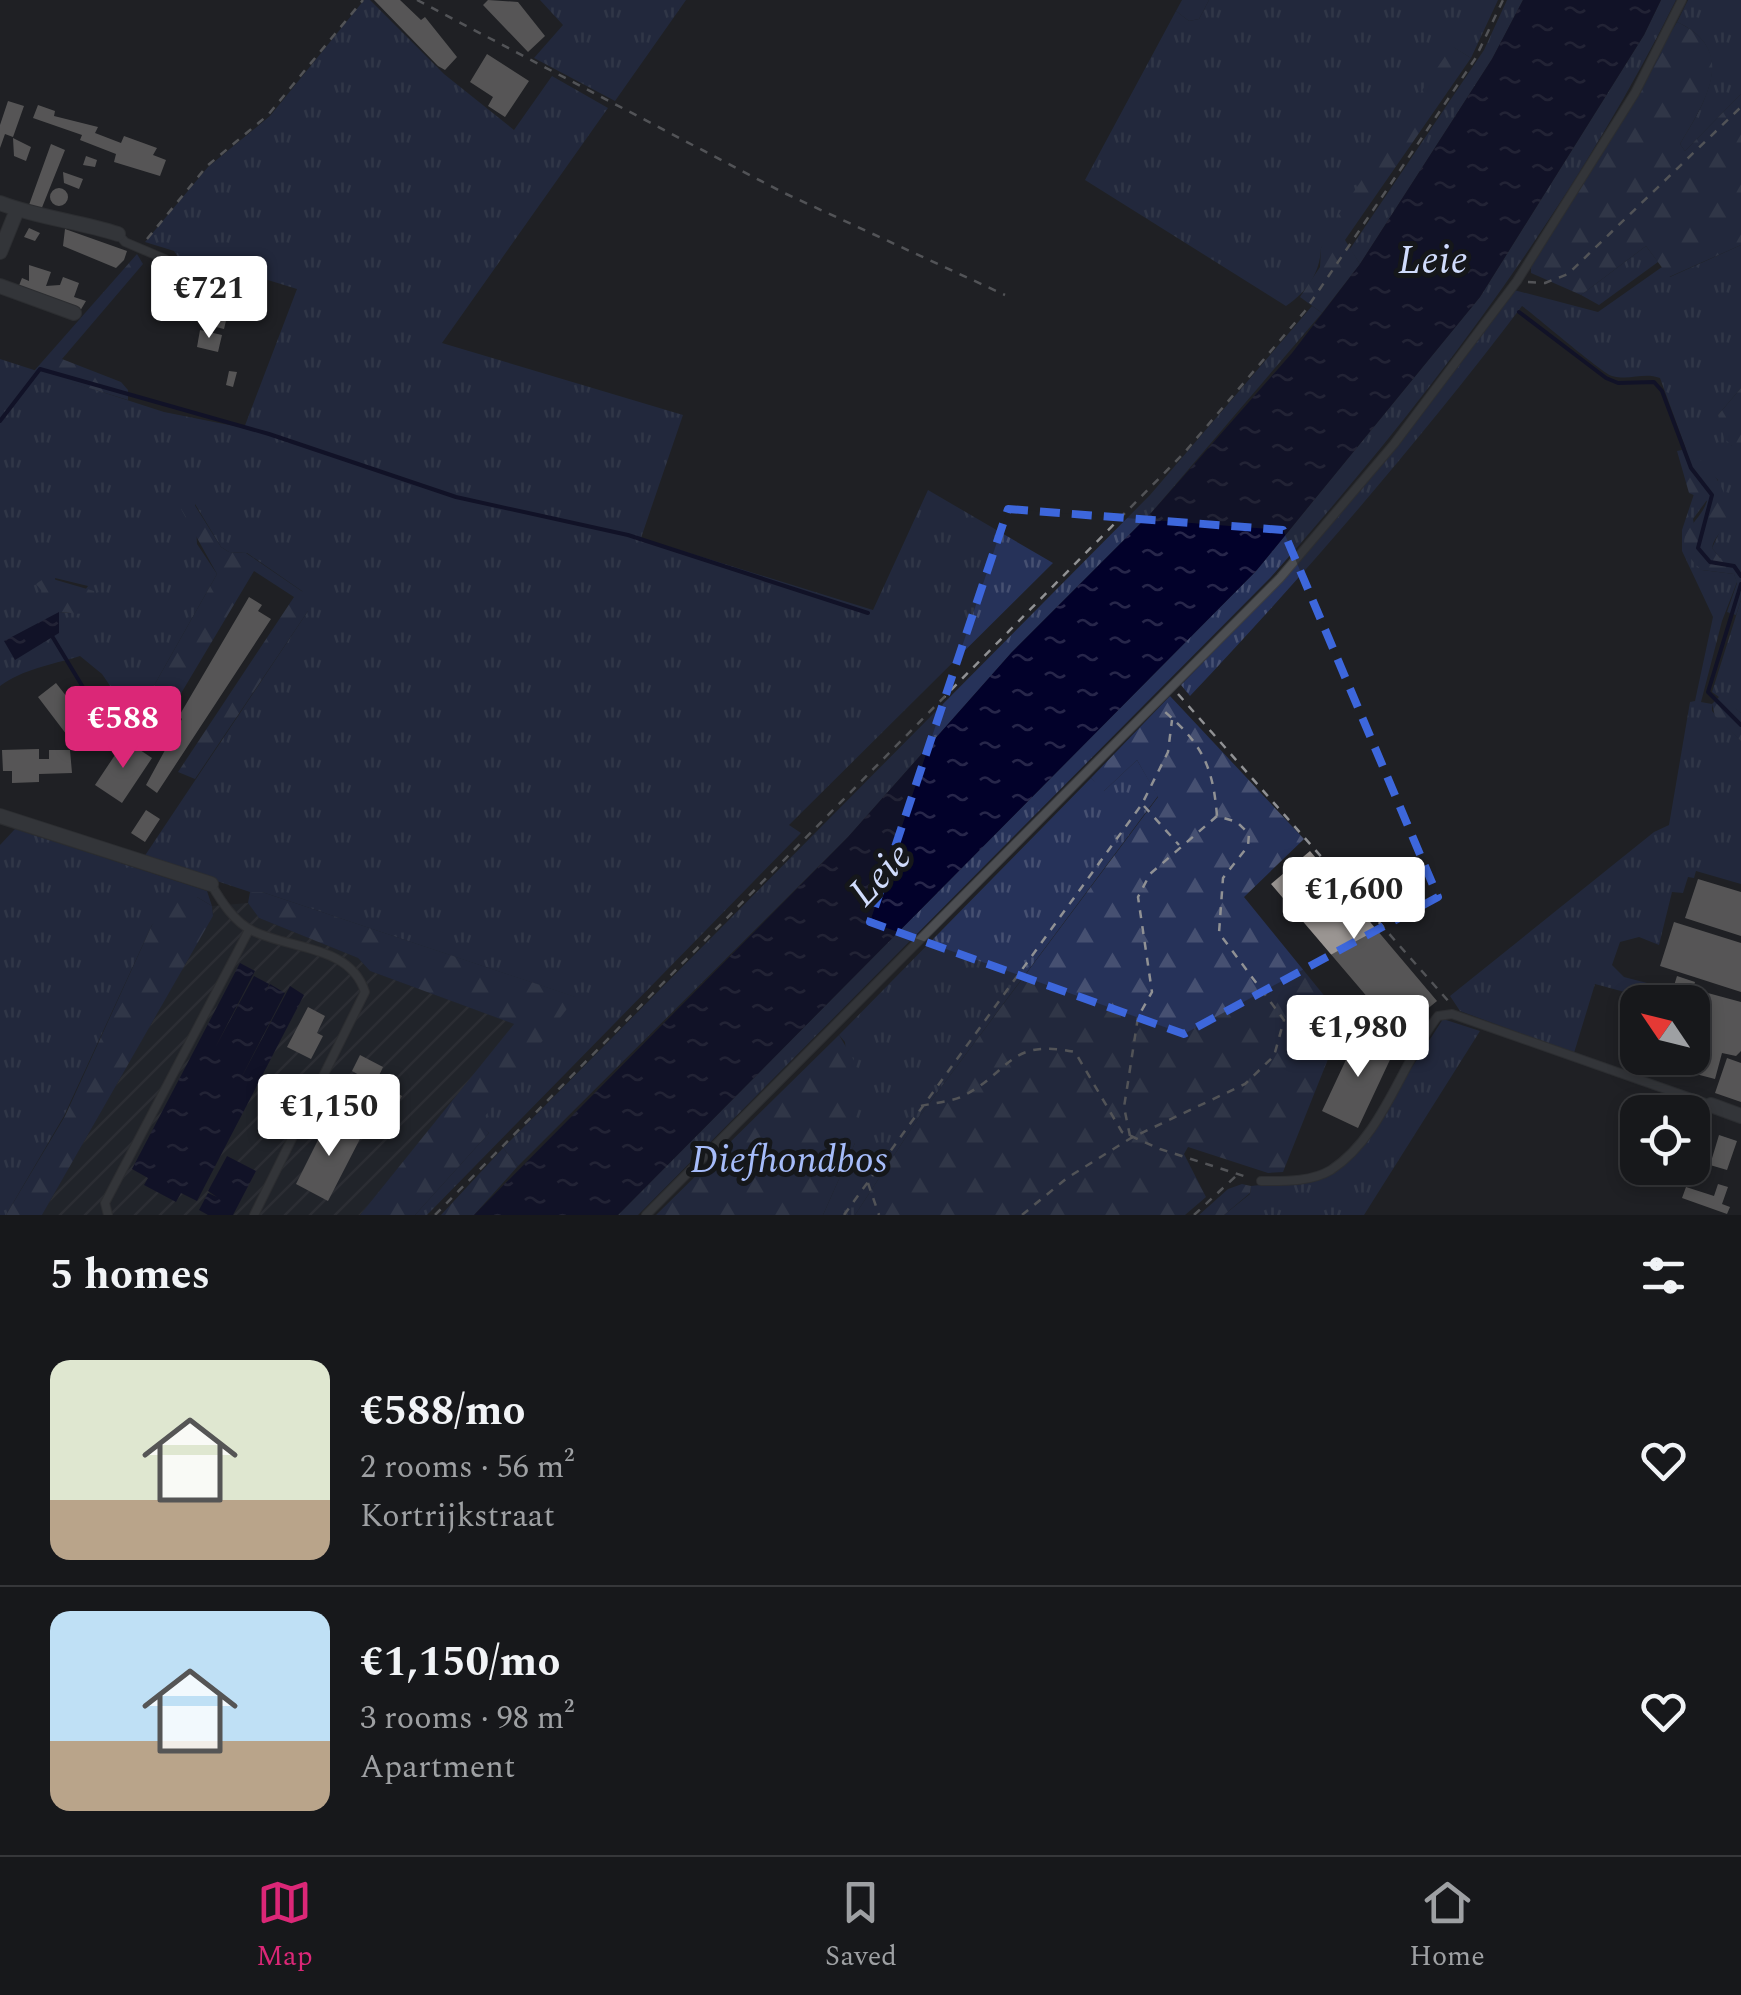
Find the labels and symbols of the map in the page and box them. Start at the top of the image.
water label: Leie [1398,231,1468,292]
pin: €721 [150,256,268,341]
pin: €588 [64,686,182,771]
water label: Leie [835,829,927,921]
pin: €1,600 [1273,857,1435,942]
north arrow [1620,985,1710,1075]
pin: €1,980 [1277,995,1439,1080]
pin: €1,150 [248,1074,410,1159]
park label: Diefhondbos [691,1132,887,1190]

